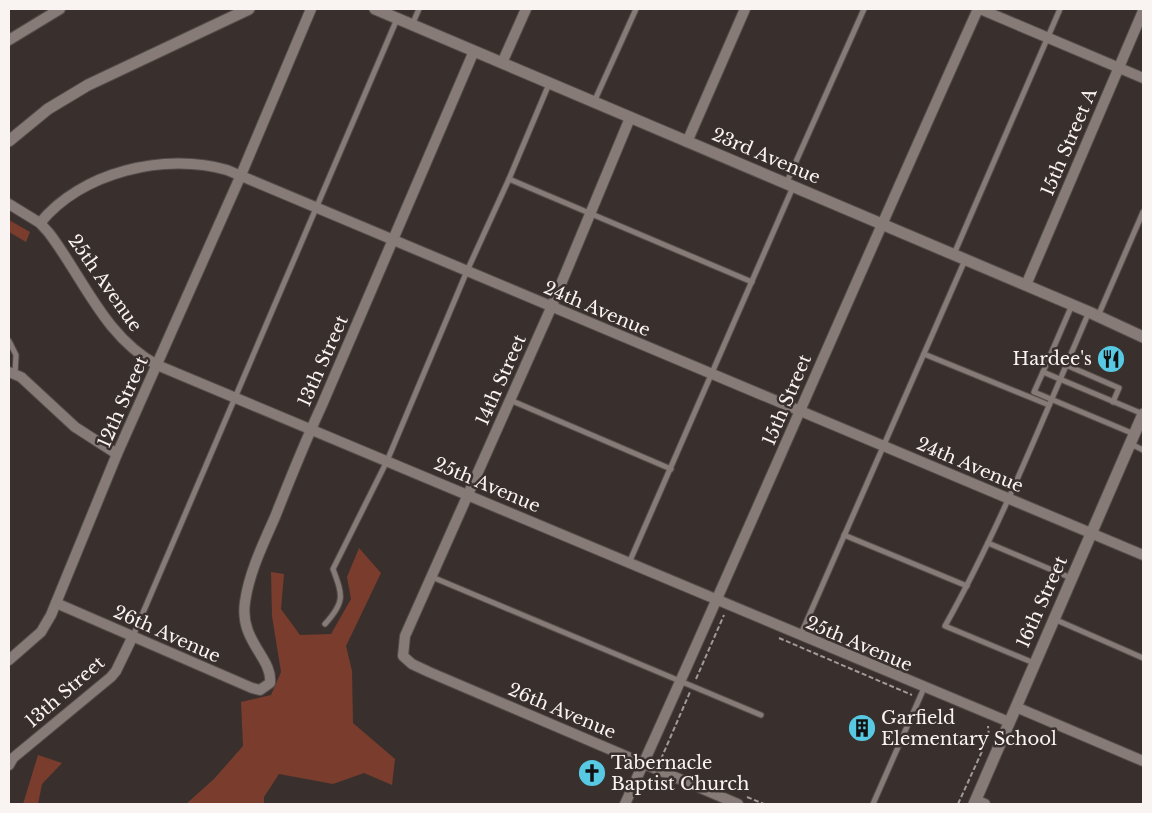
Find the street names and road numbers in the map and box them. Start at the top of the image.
street label: 15th Street A [1036,84,1102,199]
street label: 23rd Avenue [708,123,824,189]
street label: 25th Avenue [63,230,147,336]
street label: 24th Avenue [540,277,654,341]
street label: 13th Street [293,312,353,410]
street label: 14th Street [471,331,531,429]
street label: 15th Street [758,351,816,449]
street label: 12th Street [93,353,153,451]
street label: 24th Avenue [913,433,1027,497]
street label: 25th Avenue [430,453,544,517]
street label: 16th Street [1012,553,1072,651]
street label: 26th Avenue [110,601,224,667]
street label: 25th Avenue [802,612,916,676]
street label: 13th Street [21,652,109,732]
street label: 26th Avenue [505,678,619,744]

